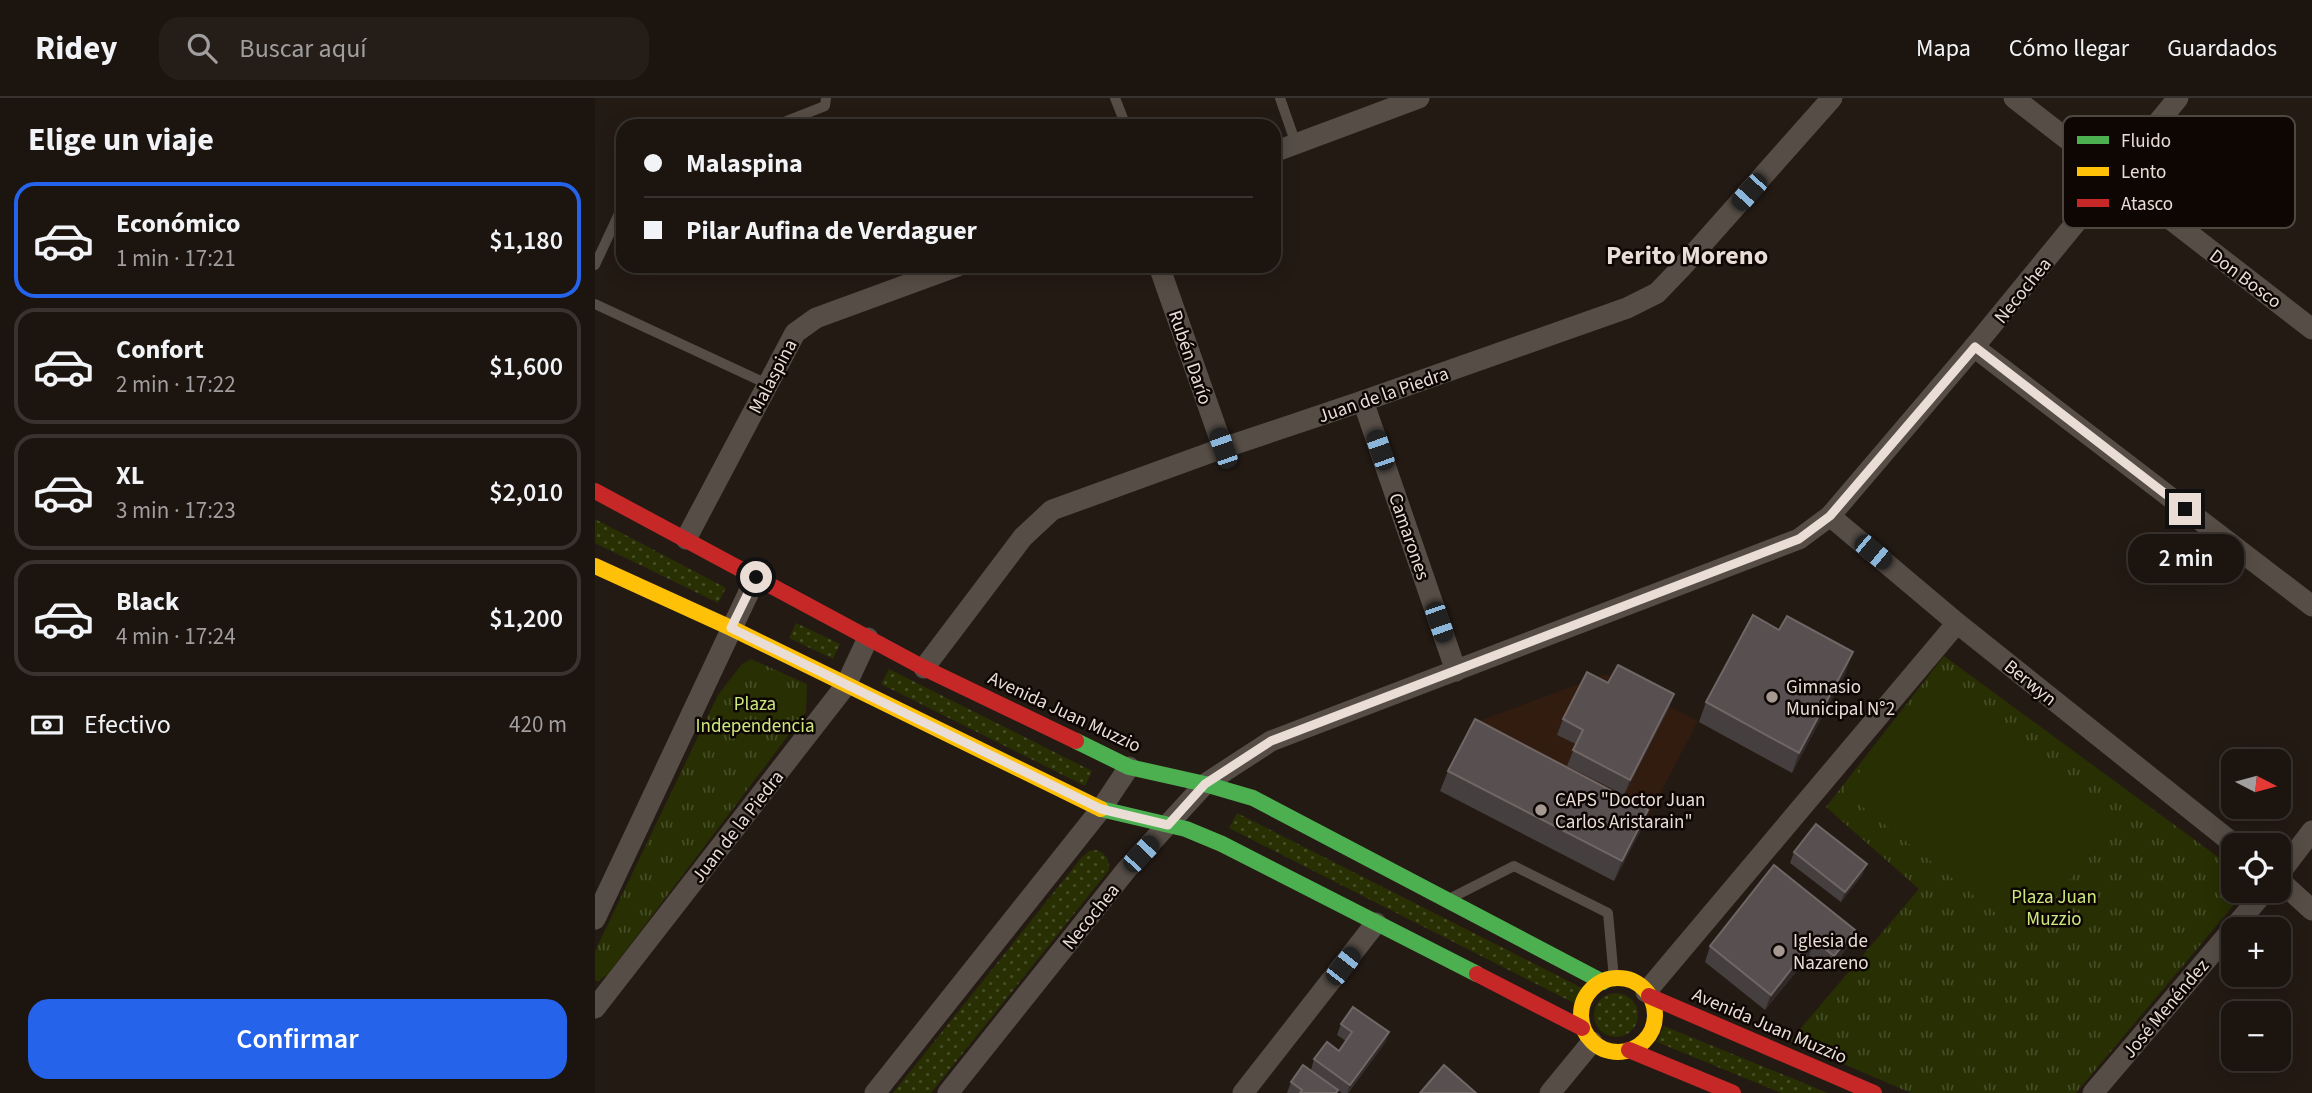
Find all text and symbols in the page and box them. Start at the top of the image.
search box [159,17,649,80]
text: Ridey [35,25,117,72]
icon: search [183,29,221,67]
text: Buscar aquí [239,30,367,67]
text: Mapa [1916,31,1971,66]
text: Cómo llegar [2009,31,2129,66]
text: Guardados [2167,31,2277,66]
legend [2063,116,2295,228]
text: Elige un viaje [28,117,214,163]
text: Fluido [2121,128,2171,155]
text: Malaspina [686,145,803,182]
text: Lento [2121,159,2166,186]
car [1728,169,1771,215]
text: Atasco [2121,191,2173,218]
text: Económico [116,205,241,242]
icon: car [32,209,95,272]
text: Pilar Aufina de Verdaguer [686,212,977,249]
text: $1,180 [489,222,563,259]
district label: Perito Moreno [1606,237,1768,274]
text: 1 min · 17:21 [116,242,236,275]
street label: Don Bosco [2203,243,2287,315]
street label: Necochea [1988,252,2058,330]
street label: Rubén Darío [1161,307,1218,408]
text: Confort [116,331,204,368]
icon: car [32,335,95,398]
street label: Malaspina [742,335,804,419]
text: $1,600 [489,348,563,385]
street label: Juan de la Piedra [1315,360,1452,430]
text: 2 min · 17:22 [116,368,236,401]
car [1207,425,1240,471]
car [1364,427,1397,473]
text: XL [116,457,144,494]
icon: car [32,461,95,524]
text: $2,010 [489,474,563,511]
street label: Camarones [1381,489,1436,584]
route end [2169,493,2201,525]
text: 3 min · 17:23 [116,494,236,527]
car [1851,530,1896,574]
callout: 2 min [2127,534,2243,583]
text: 2 min [2159,542,2213,575]
route start [740,561,772,593]
text: Black [116,583,179,620]
icon: car [32,587,95,650]
car [1423,599,1456,645]
text: $1,200 [489,600,563,637]
text: 4 min · 17:24 [116,620,236,653]
street label: Berwyn [1998,654,2062,713]
street label: Avenida Juan Muzzio [983,665,1145,760]
place label: Gimnasio Municipal N°2 [1786,674,1895,723]
marker: Gimnasio Municipal N°2 [1764,689,1780,705]
park label: Plaza Independencia [696,691,815,740]
icon: cash [28,706,66,744]
text: Efectivo [84,706,171,743]
text: 420 m [509,708,567,741]
north arrow [2221,749,2291,819]
map controls [2221,749,2291,1071]
street label: Juan de la Piedra [686,765,791,889]
place label: CAPS "Doctor Juan Carlos Aristarain" [1555,787,1706,836]
marker: CAPS "Doctor Juan Carlos Aristarain" [1533,802,1549,818]
car [1119,831,1164,877]
button: locate [2221,833,2291,903]
street label: Necochea [1056,878,1126,956]
park label: Plaza Juan Muzzio [2011,884,2097,933]
button: + [2221,917,2291,987]
place label: Iglesia de Nazareno [1793,928,1869,977]
car [1322,943,1365,989]
marker: Iglesia de Nazareno [1771,943,1787,959]
street label: José Menéndez [2117,954,2216,1064]
street label: Avenida Juan Muzzio [1688,982,1851,1071]
button: Confirmar [28,999,567,1079]
button: − [2221,1001,2291,1071]

